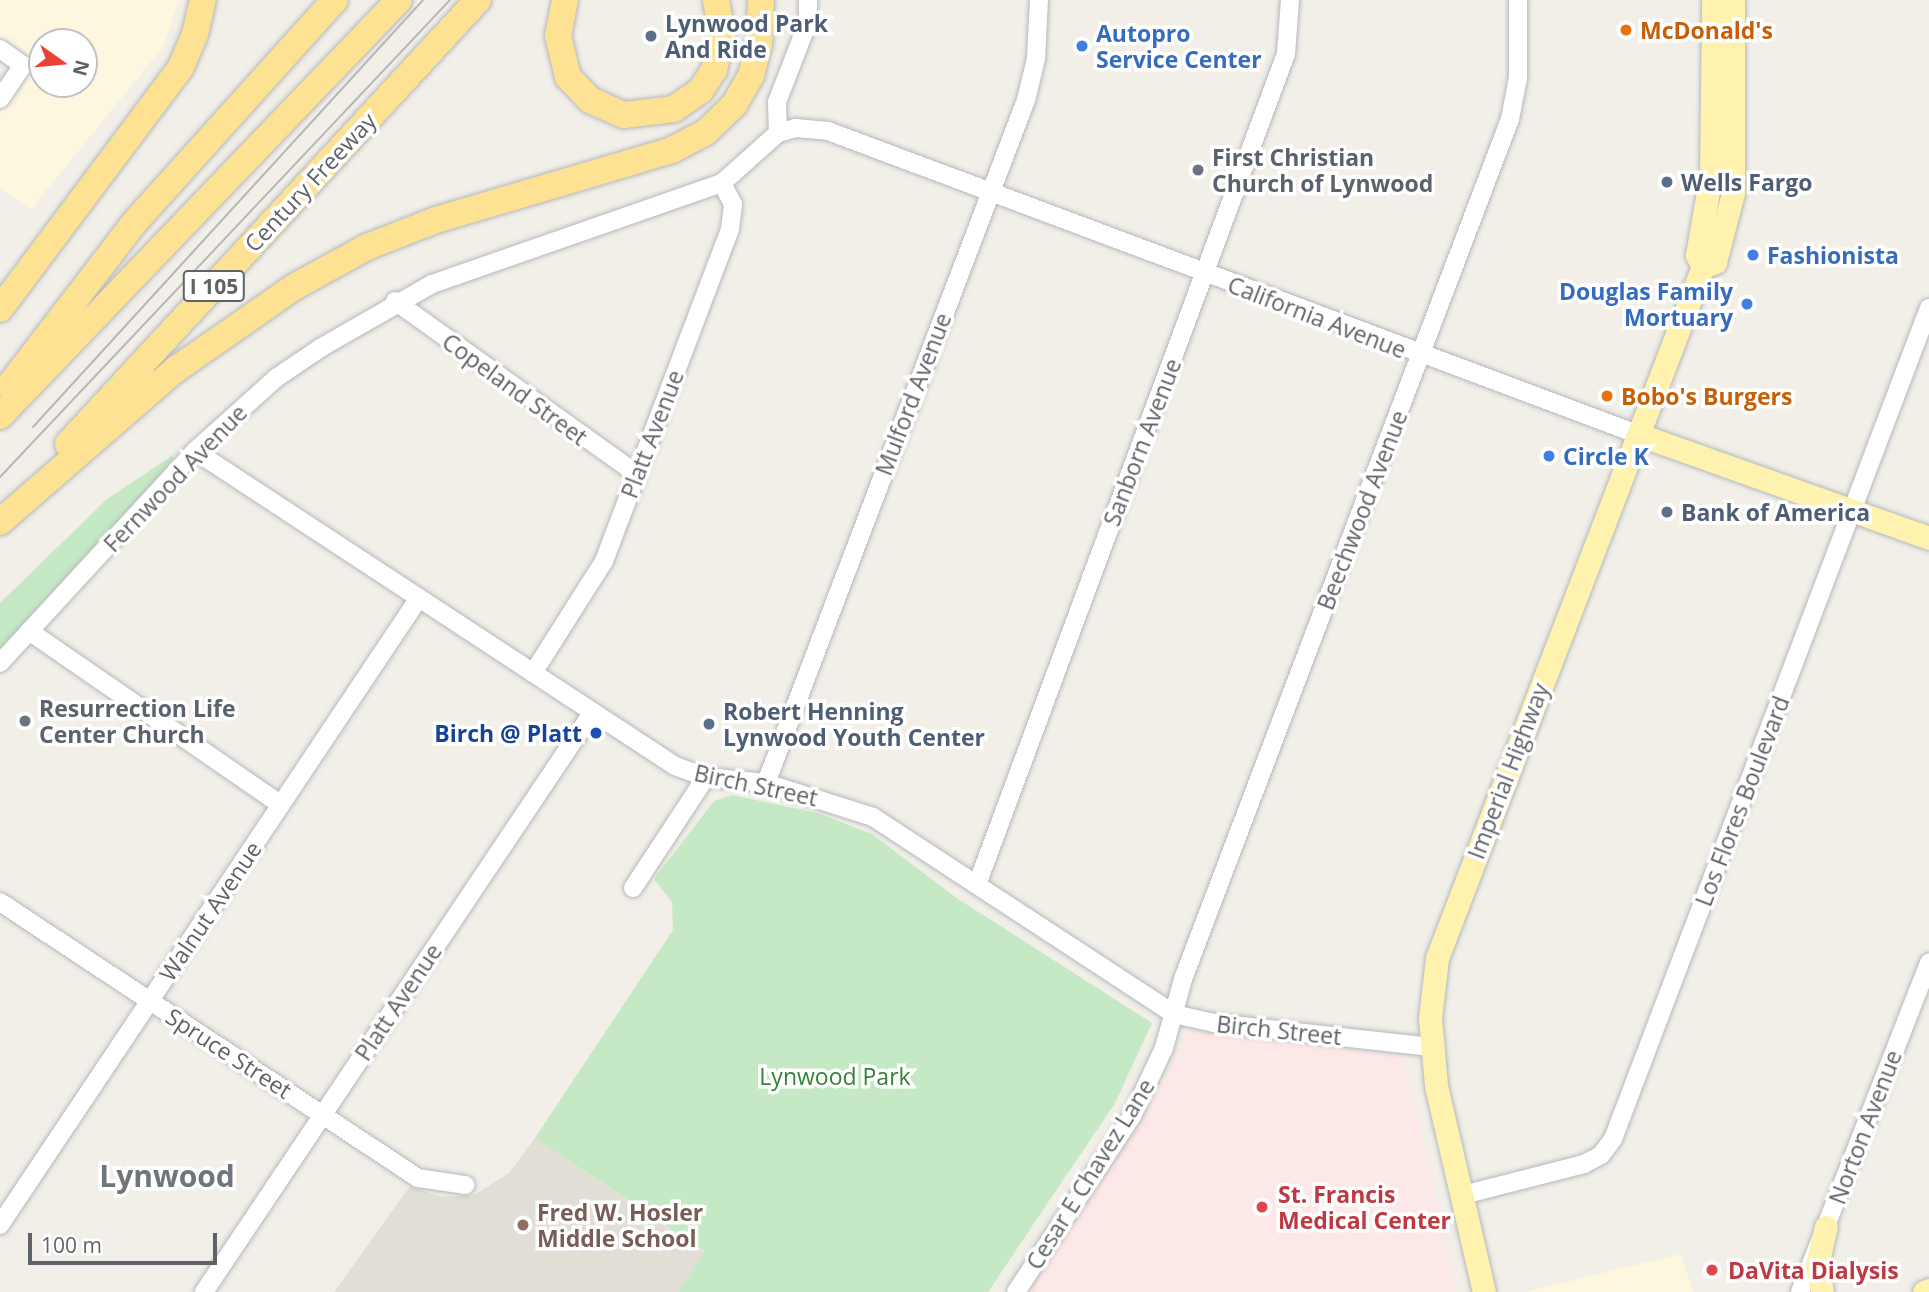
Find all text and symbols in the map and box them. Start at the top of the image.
place label: Lynwood Park And Ride [665,9,828,63]
place label: McDonald's [1640,16,1773,44]
place label: Autopro Service Center [1096,19,1262,73]
marker: McDonald's [1618,22,1634,38]
north arrow [28,28,98,98]
marker: Lynwood Park And Ride [643,28,659,44]
marker: Autopro Service Center [1074,38,1090,54]
text: N [67,57,96,79]
street label: Century Freeway [239,107,381,257]
place label: First Christian Church of Lynwood [1212,143,1433,197]
marker: First Christian Church of Lynwood [1190,162,1206,178]
place label: Wells Fargo [1681,168,1812,196]
marker: Wells Fargo [1659,174,1675,190]
place label: Fashionista [1767,241,1899,269]
marker: Fashionista [1745,247,1761,263]
road number: I 105 [182,268,246,304]
street label: California Avenue [1224,270,1410,364]
place label: Douglas Family Mortuary [1559,277,1733,331]
marker: Douglas Family Mortuary [1739,296,1755,312]
street label: Mulford Avenue [869,309,957,479]
street label: Copeland Street [437,327,593,451]
street label: Sanborn Avenue [1097,354,1187,530]
street label: Platt Avenue [615,366,689,502]
place label: Bobo's Burgers [1621,382,1792,410]
marker: Bobo's Burgers [1599,388,1615,404]
street label: Fernwood Avenue [98,399,252,557]
street label: Beechwood Avenue [1311,406,1413,614]
place label: Circle K [1563,442,1649,470]
marker: Circle K [1541,448,1557,464]
place label: Bank of America [1681,498,1870,526]
marker: Bank of America [1659,504,1675,520]
street label: Imperial Highway [1462,679,1554,863]
street label: Los Flores Boulevard [1689,692,1795,910]
place label: Resurrection Life Center Church [39,694,235,748]
place label: Robert Henning Lynwood Youth Center [723,697,985,751]
marker: Resurrection Life Center Church [17,713,33,729]
marker: Robert Henning Lynwood Youth Center [701,716,717,732]
place label: Birch @ Platt [434,719,582,747]
marker: Birch @ Platt [588,725,604,741]
street label: Birch Street [692,758,820,812]
street label: Walnut Avenue [153,836,267,986]
street label: Platt Avenue [349,938,447,1066]
street label: Spruce Street [161,1002,297,1104]
street label: Birch Street [1215,1010,1343,1050]
street label: Norton Avenue [1823,1046,1907,1208]
park label: Lynwood Park [759,1062,911,1090]
street label: Cesar E Chavez Lane [1020,1074,1160,1274]
district label: Lynwood [99,1158,235,1194]
place label: St. Francis Medical Center [1278,1180,1451,1234]
marker: St. Francis Medical Center [1252,1197,1272,1217]
place label: Fred W. Hosler Middle School [537,1198,703,1252]
marker: Fred W. Hosler Middle School [515,1217,531,1233]
scale bar [32,1218,220,1262]
text: 100 m [41,1231,102,1259]
place label: DaVita Dialysis [1728,1256,1899,1284]
marker: DaVita Dialysis [1702,1260,1722,1280]

